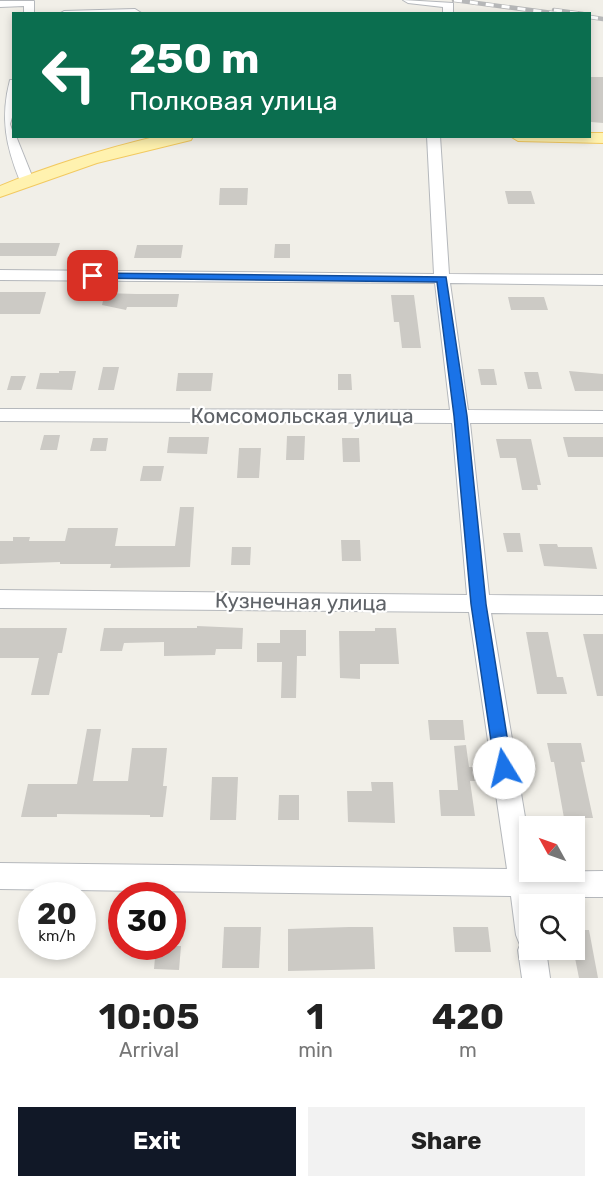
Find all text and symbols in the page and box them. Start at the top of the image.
text: 250 m [129,34,259,84]
icon: left [30,36,108,114]
text: Полковая улица [129,85,338,117]
pin [67,250,118,301]
icon: arrive [76,259,109,292]
street label: Комсомольская улица [190,403,414,428]
street label: Кузнечная улица [215,588,387,616]
position arrow [472,736,536,800]
north arrow [519,816,585,882]
map controls [519,816,585,960]
speed limit sign: 30 [108,882,186,960]
button: search [519,894,585,960]
text: 20 [37,896,77,932]
text: km/h [38,927,76,945]
text: 10:05 [99,995,199,1038]
text: 1 [307,995,325,1038]
text: 420 [432,995,504,1038]
text: Arrival [119,1038,179,1062]
text: min [298,1038,333,1062]
text: m [459,1038,477,1062]
button: Exit [18,1107,296,1176]
button: Share [308,1107,585,1176]

